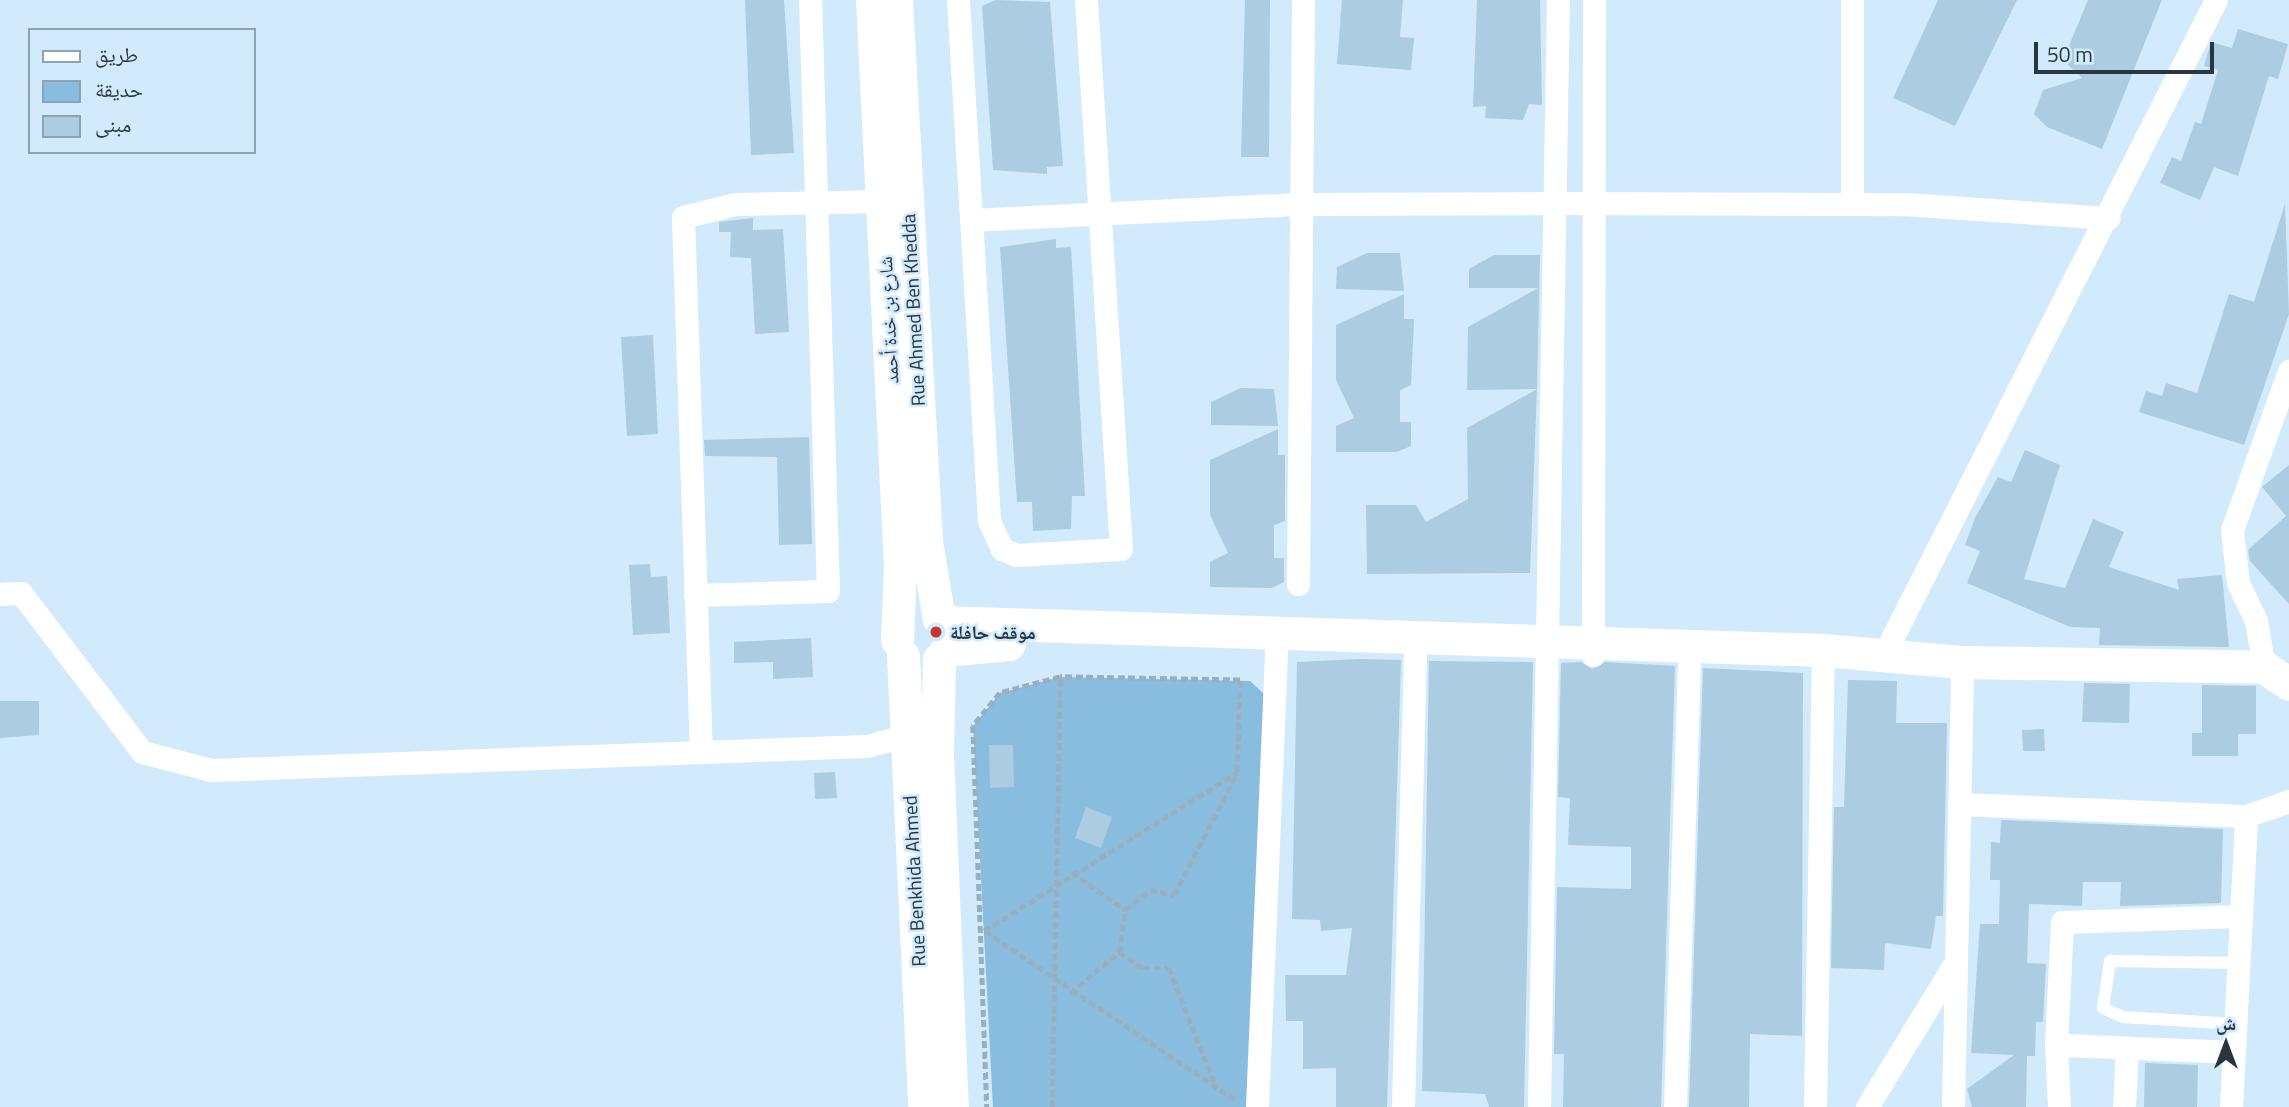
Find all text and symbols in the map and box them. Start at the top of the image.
legend [28,28,256,154]
scale bar [2037,28,2217,72]
text: طريق [95,38,138,70]
text: 50 m [2047,38,2093,70]
text: حديقة [95,73,143,105]
text: مبنى [95,108,131,140]
street label: Rue Ahmed Ben Khedda [897,213,929,407]
street label: شارع بن خدة أحمد [873,256,903,384]
place label: موقف حافلة [950,621,1036,643]
marker: موقف حافلة [928,624,944,640]
street label: Rue Benkhida Ahmed [898,795,930,967]
text: ش [2216,1008,2236,1037]
north arrow [2191,1009,2261,1079]

